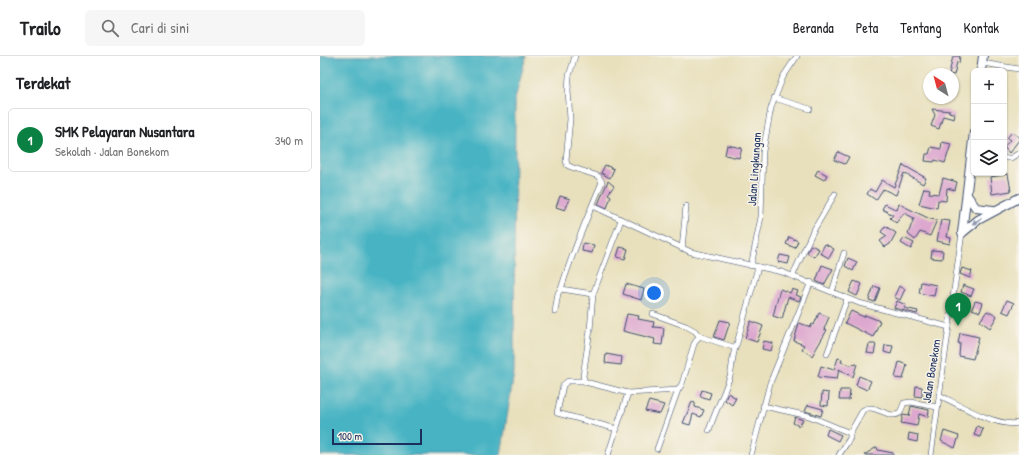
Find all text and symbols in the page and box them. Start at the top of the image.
search box [85,10,365,46]
text: Trailo [20,15,61,41]
icon: search [99,17,121,39]
text: Cari di sini [131,17,189,38]
text: Beranda [793,18,834,37]
text: Peta [856,18,878,37]
text: Tentang [900,18,942,37]
text: Kontak [964,18,999,37]
north arrow [923,68,959,104]
map controls [971,68,1007,176]
button: + [971,68,1007,104]
text: Terdekat [16,71,70,94]
button: − [971,104,1007,140]
text: SMK Pelayaran Nusantara [55,121,194,142]
text: 1 [28,131,32,149]
text: 340 m [275,131,303,149]
street label: Jalan Lingkungan [743,132,765,206]
button: layers [971,140,1007,176]
text: Sekolah · Jalan Bonekom [55,142,169,160]
one-way arrow [971,217,983,224]
your location [644,283,664,303]
pin: 1 [945,293,971,326]
street label: Jalan Bonekom [918,338,944,404]
scale bar [332,427,422,446]
text: 100 m [338,429,362,443]

